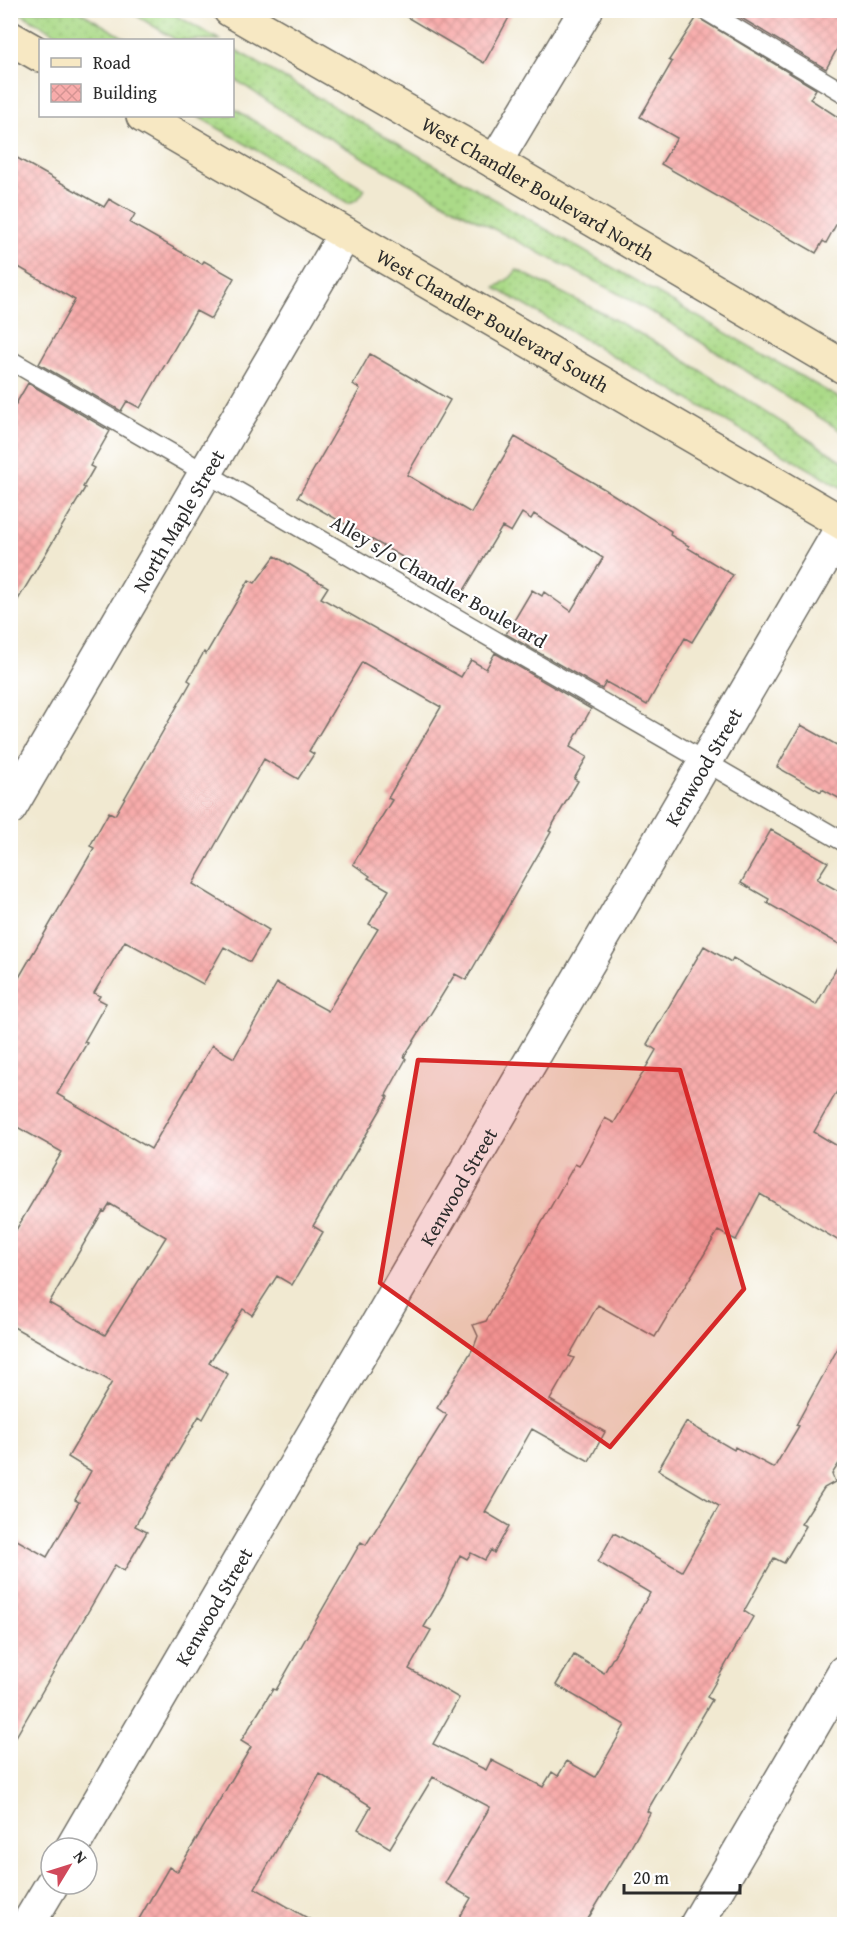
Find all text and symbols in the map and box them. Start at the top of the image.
legend [39,39,234,117]
text: Road [93,49,131,76]
text: Building [93,79,157,106]
street label: West Chandler Boulevard North [416,108,660,267]
street label: West Chandler Boulevard South [371,241,615,399]
street label: North Maple Street [125,444,231,597]
street label: Alley s/o Chandler Boulevard [326,507,553,655]
street label: Kenwood Street [657,702,749,831]
street label: Kenwood Street [412,1122,504,1251]
street label: Kenwood Street [167,1542,259,1671]
north arrow [39,1836,99,1896]
text: N [68,1845,94,1869]
scale bar [624,1857,740,1895]
text: 20 m [633,1864,669,1891]

